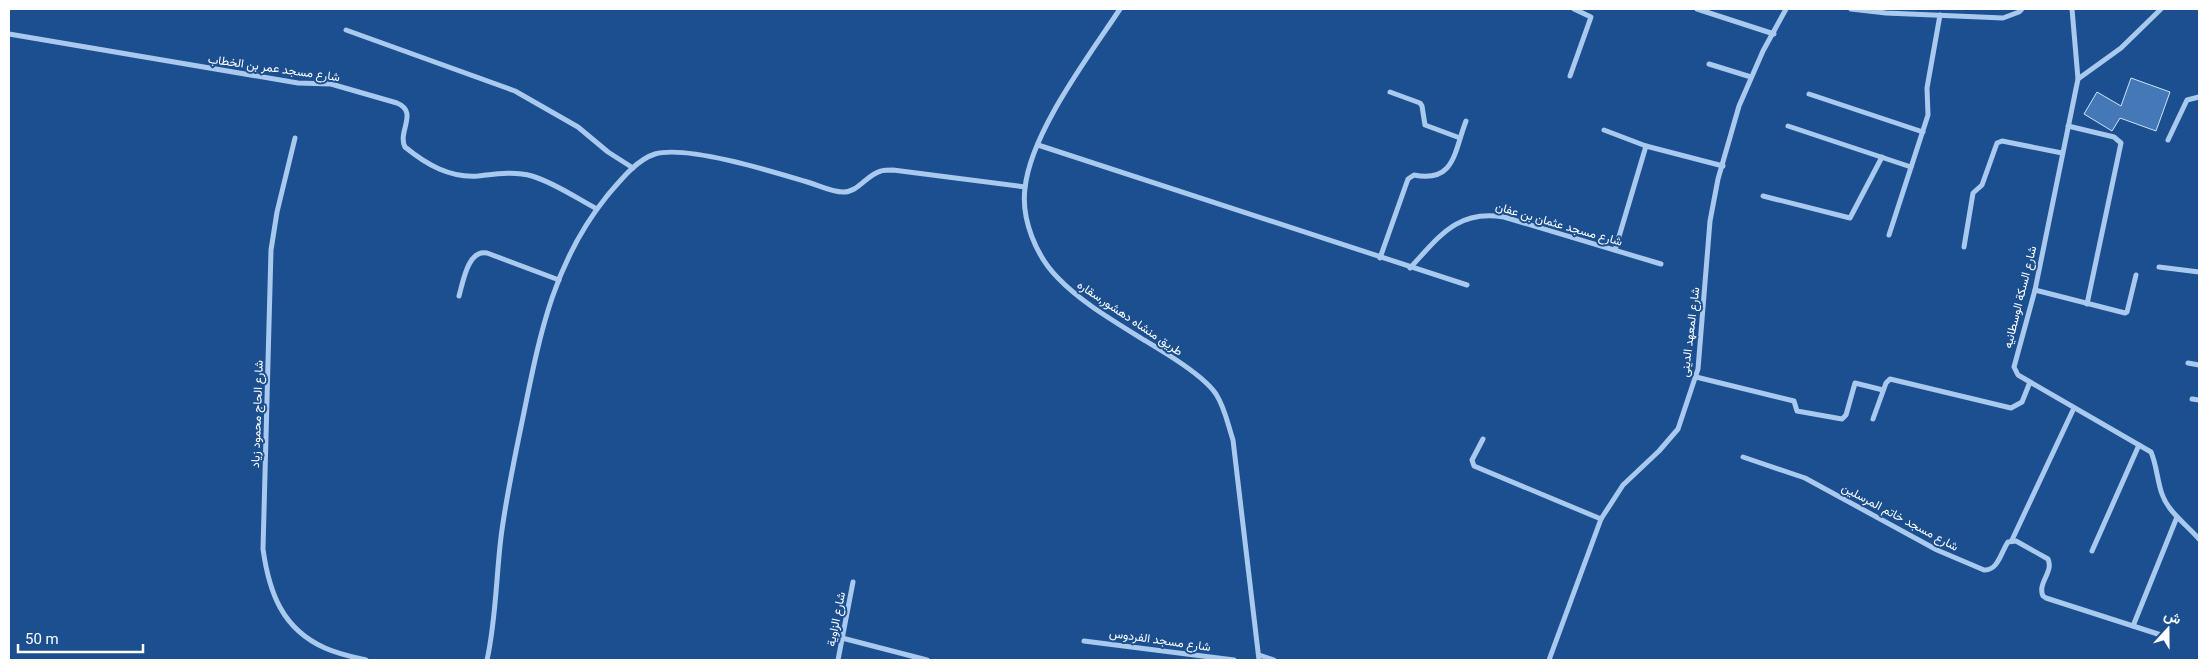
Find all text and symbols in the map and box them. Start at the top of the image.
street label: شارع مسجد عمر بن الخطاب [207,52,341,86]
street label: شارع مسجد عثمان بن عفان [1493,199,1624,251]
street label: شارع السكة الوسطانيه [2000,244,2041,350]
street label: طريق منشاه دهشور,سقاره [1074,278,1185,359]
street label: شارع المعهد الدينى [1678,286,1704,378]
street label: شارع الحاج محمود زياد [248,360,268,468]
street label: شارع مسجد خاتم المرسلين [1838,480,1961,555]
street label: شارع الزاوية [824,591,850,648]
north arrow [2143,604,2193,654]
text: ش [2162,606,2184,628]
scale bar [18,622,142,654]
street label: شارع مسجد الفردوس [1108,626,1212,656]
text: 50 m [25,630,59,648]

